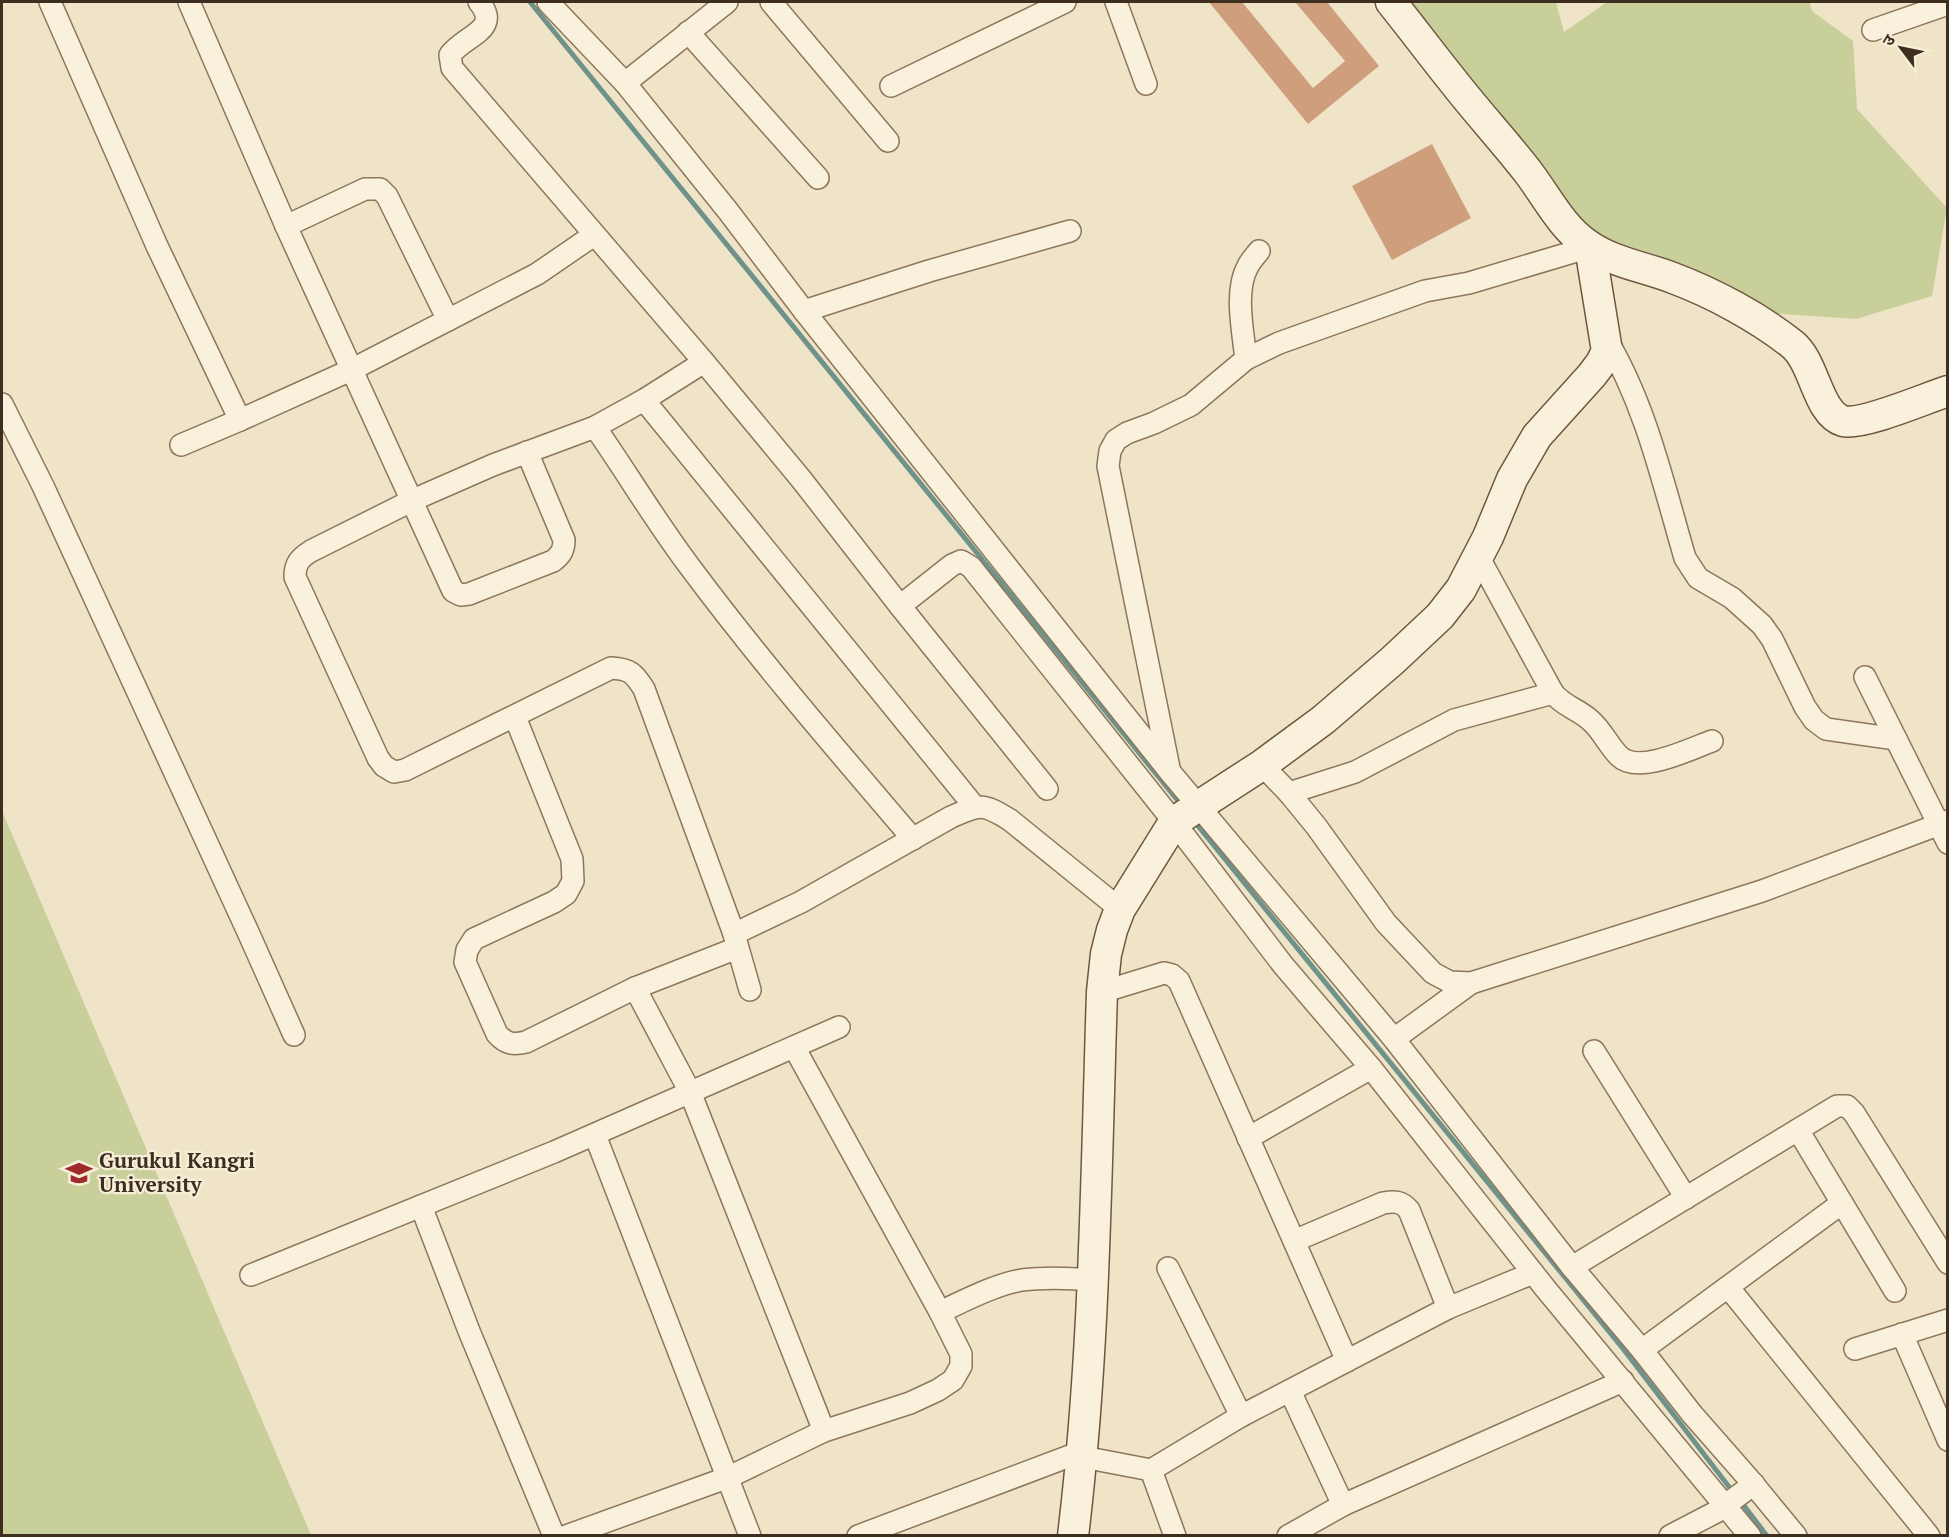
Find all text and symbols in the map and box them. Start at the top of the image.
north arrow [1871,18,1931,78]
text: उ [1876,30,1900,50]
place label: Gurukul Kangri University [99,1146,255,1198]
school or university icon: Gurukul Kangri University [64,1158,94,1188]

